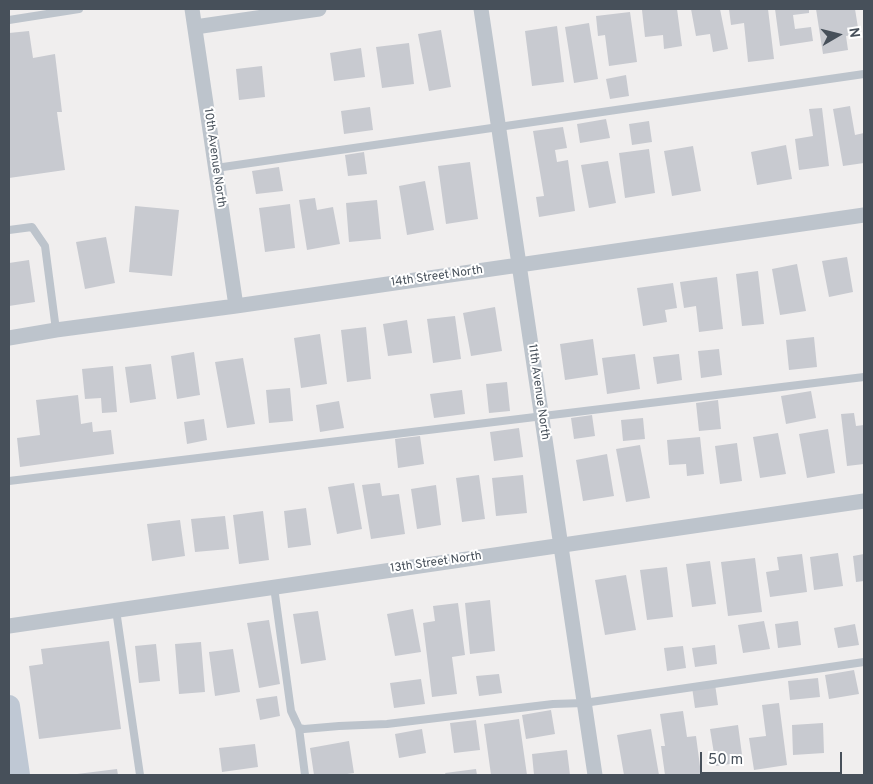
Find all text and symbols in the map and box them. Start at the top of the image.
north arrow [813,10,863,60]
text: N [844,27,862,39]
street label: 10th Avenue North [200,107,228,209]
street label: 14th Street North [390,263,484,291]
street label: 11th Avenue North [524,343,552,441]
street label: 13th Street North [389,549,483,577]
scale bar [703,742,846,774]
text: 50 m [708,751,743,770]

